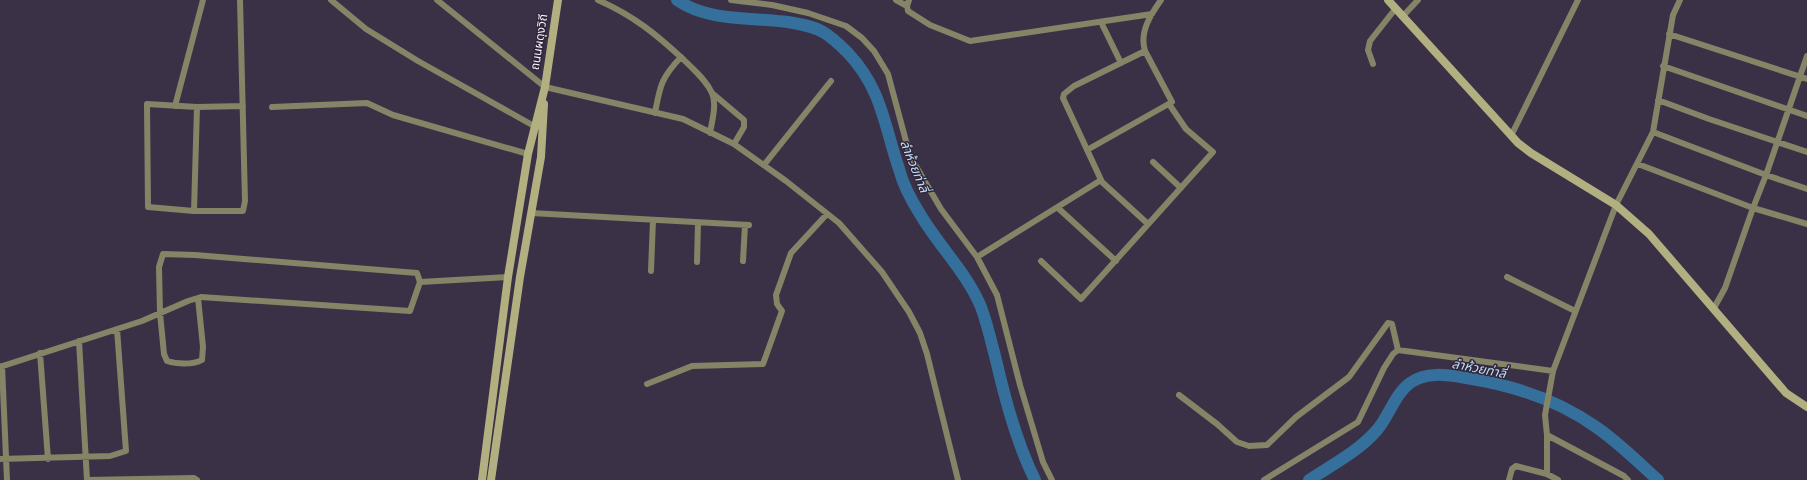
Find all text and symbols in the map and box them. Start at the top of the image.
street label: ถนนผดุงวิถี [527,13,550,71]
water label: ลำห้วยท่าลี่ [897,137,935,197]
water label: ลำห้วยท่าลี่ [1450,354,1511,382]

